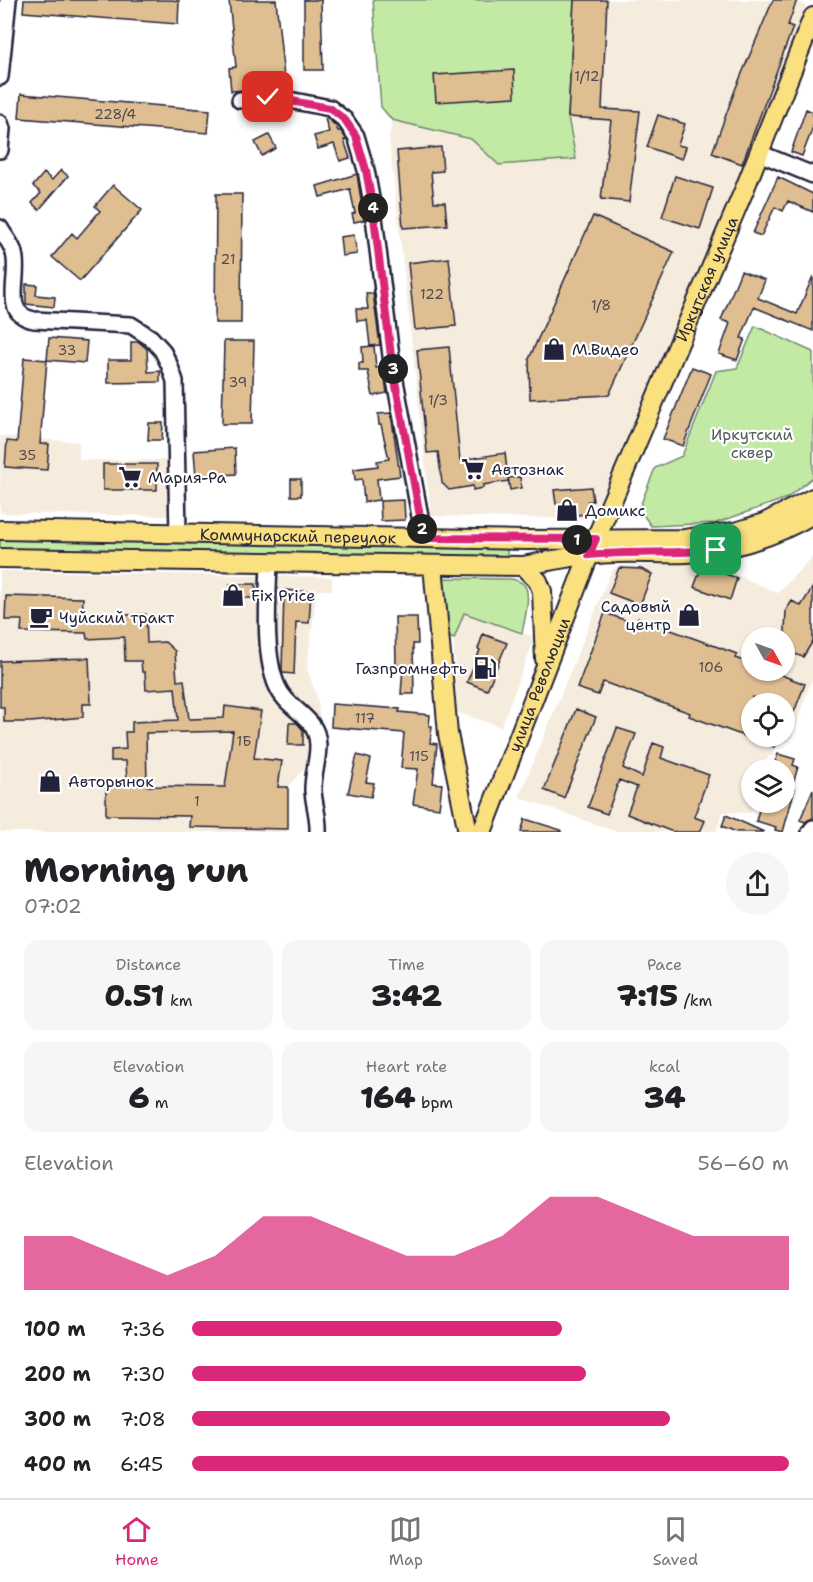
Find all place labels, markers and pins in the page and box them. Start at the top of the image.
pin [242,71,293,122]
pin: 4 [358,193,388,223]
shop icon: М.Видео [541,336,567,362]
place label: М.Видео [572,339,639,360]
pin: 3 [378,354,408,384]
supermarket icon: Автознак [460,456,486,482]
place label: Автознак [491,459,565,480]
supermarket icon: Мария-Ра [117,464,143,490]
place label: Мария-Ра [148,467,227,488]
shop icon: Домикс [554,497,580,523]
place label: Домикс [585,500,646,521]
pin: 2 [407,514,437,544]
pin [690,524,741,575]
pin: 1 [562,525,592,555]
shop icon: Fix Price [220,582,246,608]
place label: Fix Price [251,585,315,606]
place label: Садовый центр [601,596,671,635]
shop icon: Садовый центр [676,602,702,628]
cafe icon: Чуйский тракт [28,604,54,630]
place label: Чуйский тракт [59,607,175,628]
fuel station icon: Газпромнефть [472,655,498,681]
place label: Газпромнефть [356,658,467,679]
shop icon: Авторынок [37,768,63,794]
place label: Авторынок [68,771,154,792]

